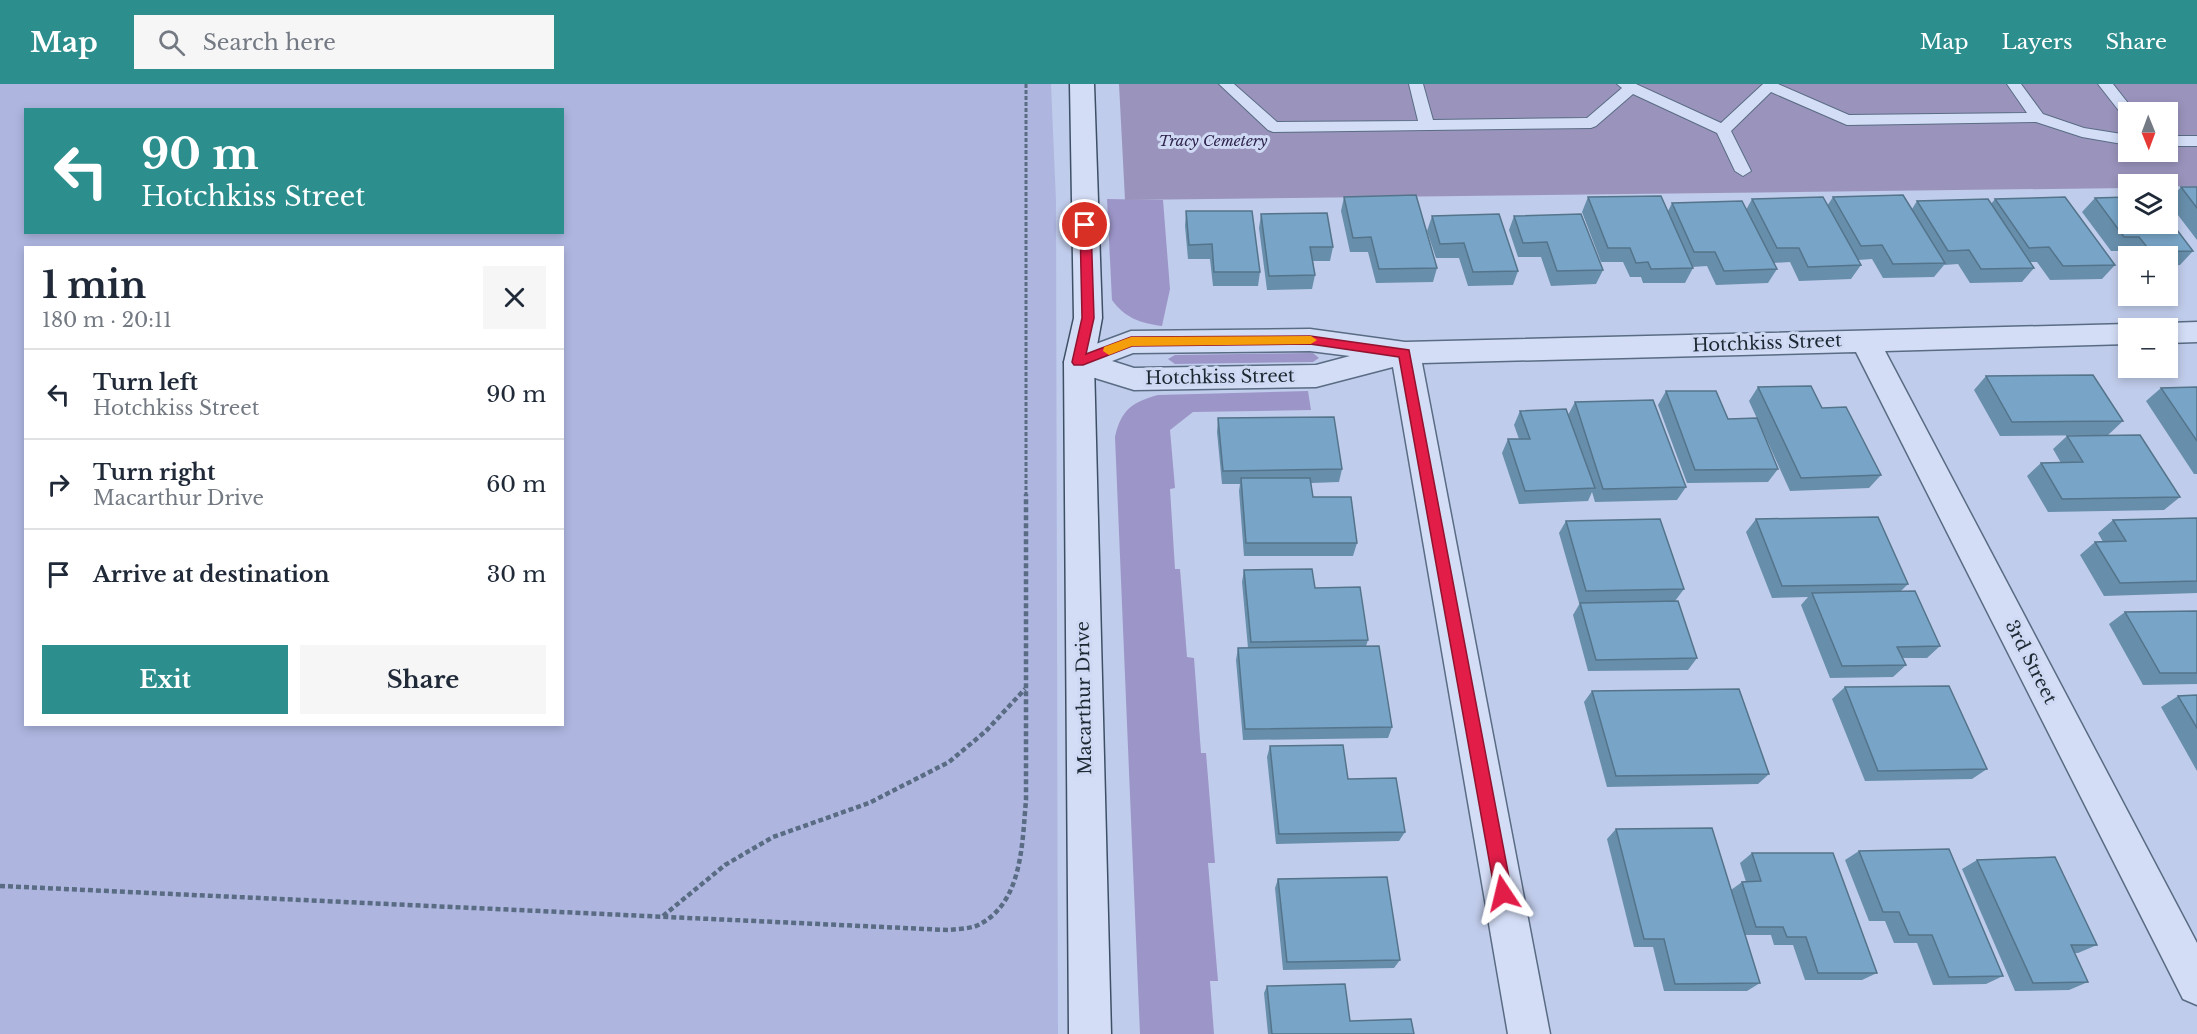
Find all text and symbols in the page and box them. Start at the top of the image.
search box [134,15,554,69]
text: Map [30,25,98,60]
icon: search [155,26,188,59]
text: Search here [203,29,336,56]
text: Map [1920,29,1969,55]
text: Layers [2002,29,2073,55]
text: Share [2106,29,2167,55]
north arrow [2118,102,2178,162]
map controls [2118,102,2178,378]
text: 90 m [141,128,259,180]
park label: Tracy Cemetery [1159,131,1268,150]
icon: left [42,132,120,210]
button: layers [2118,174,2178,234]
text: Hotchkiss Street [141,180,365,213]
pin [1059,199,1110,250]
icon: arrive [1068,208,1101,241]
button: + [2118,246,2178,306]
text: 1 min [42,263,146,308]
button: close [483,266,546,329]
text: 180 m · 20:11 [42,308,172,332]
button: − [2118,318,2178,378]
street label: Hotchkiss Street [1692,329,1842,357]
street label: Hotchkiss Street [1145,365,1295,389]
text: Turn left [93,369,198,396]
icon: left [42,378,75,411]
text: 90 m [486,381,546,408]
text: Hotchkiss Street [93,396,259,420]
text: Turn right [93,459,215,486]
icon: right [42,468,75,501]
text: 60 m [486,471,546,498]
text: Macarthur Drive [93,486,264,510]
icon: arrive [42,558,75,591]
text: Arrive at destination [93,561,330,588]
text: 30 m [487,561,546,588]
street label: 3rd Street [2001,616,2062,708]
street label: Macarthur Drive [1072,621,1096,775]
button: Exit [42,645,288,714]
button: Share [300,645,546,714]
position arrow [1471,861,1535,925]

